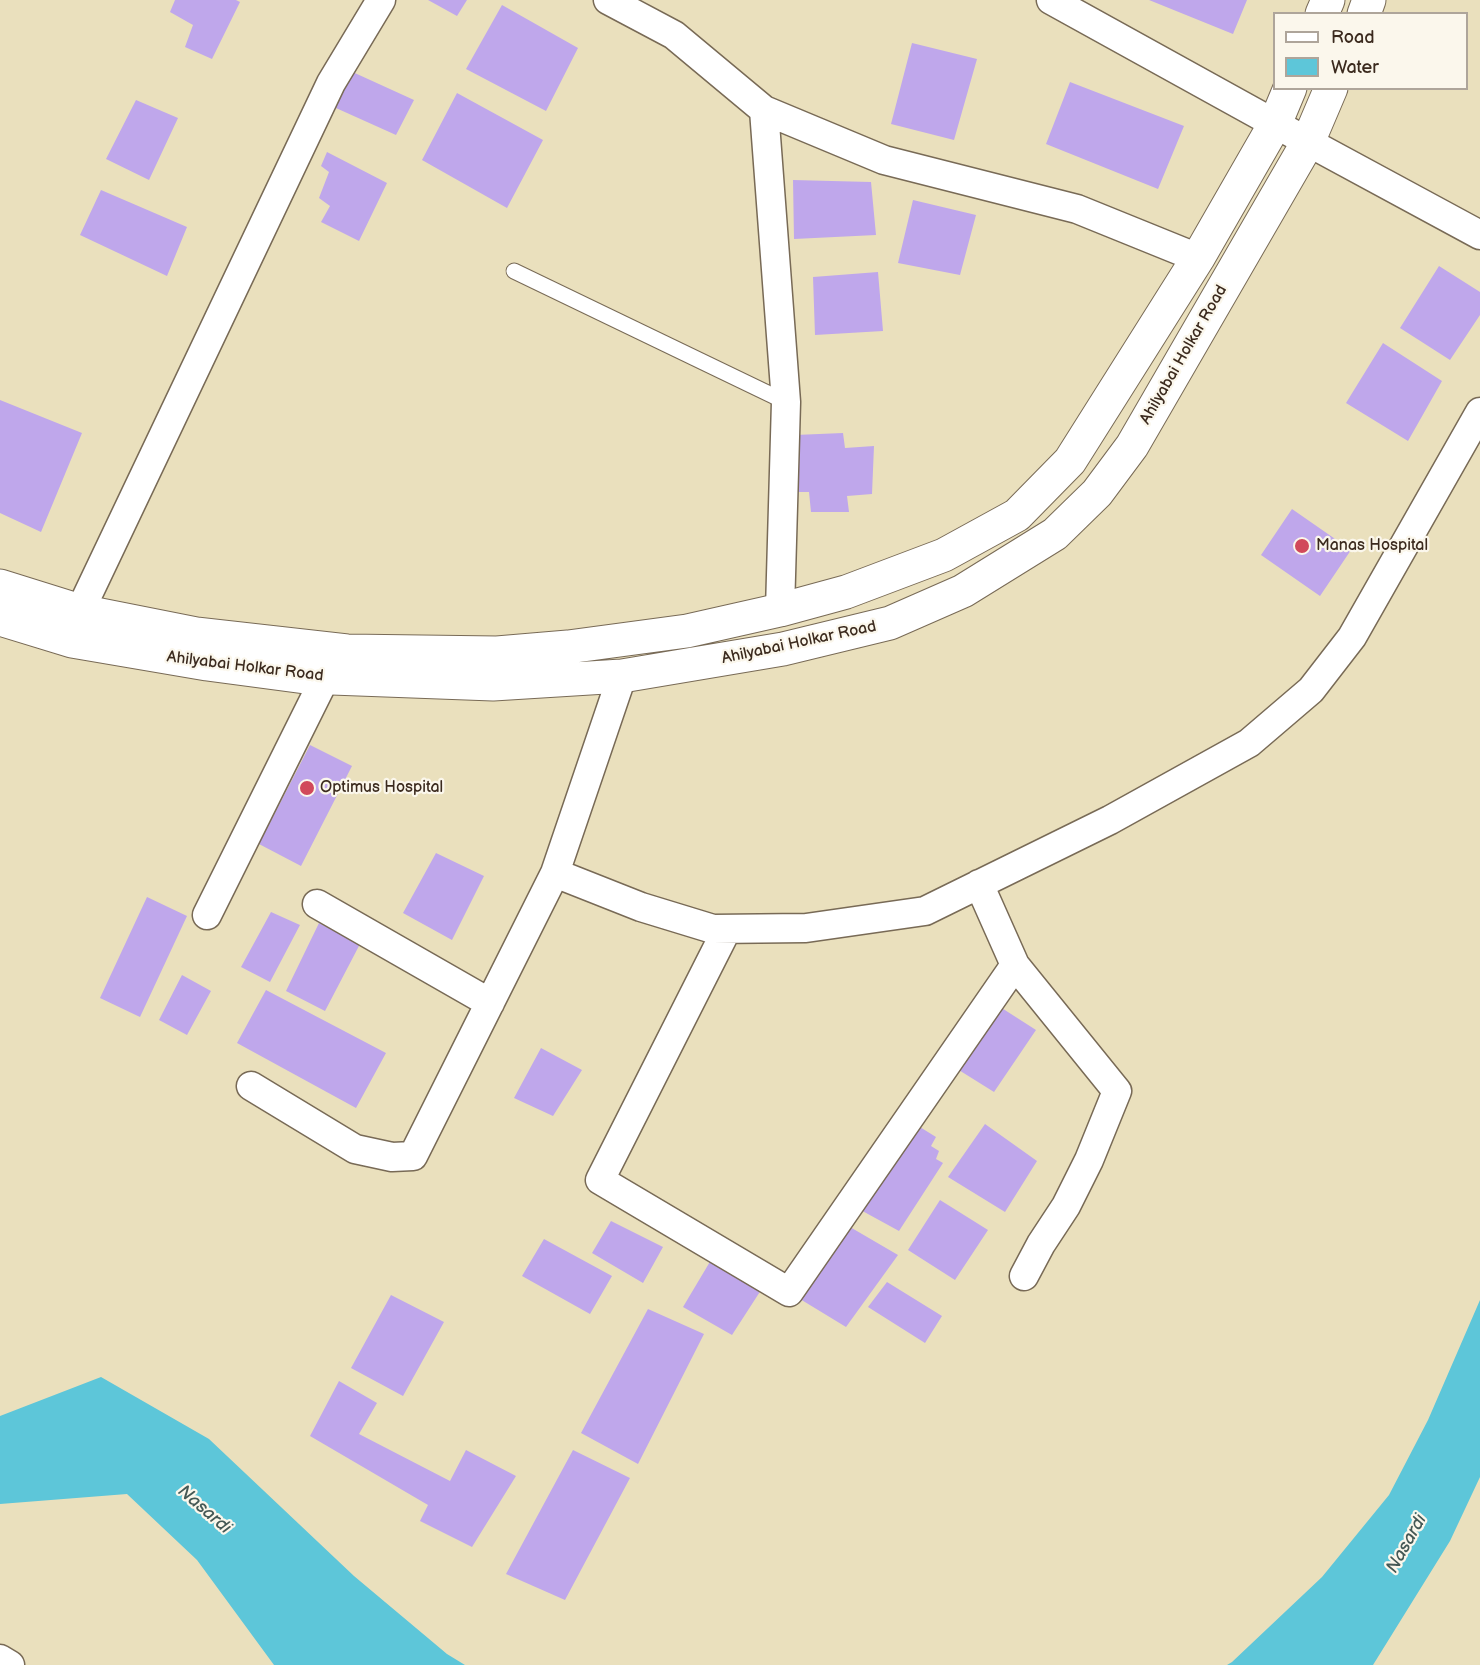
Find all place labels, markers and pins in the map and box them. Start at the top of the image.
place label: Manas Hospital [1316,536,1428,556]
marker: Manas Hospital [1293,537,1311,555]
place label: Optimus Hospital [320,778,443,798]
marker: Optimus Hospital [298,779,316,797]

